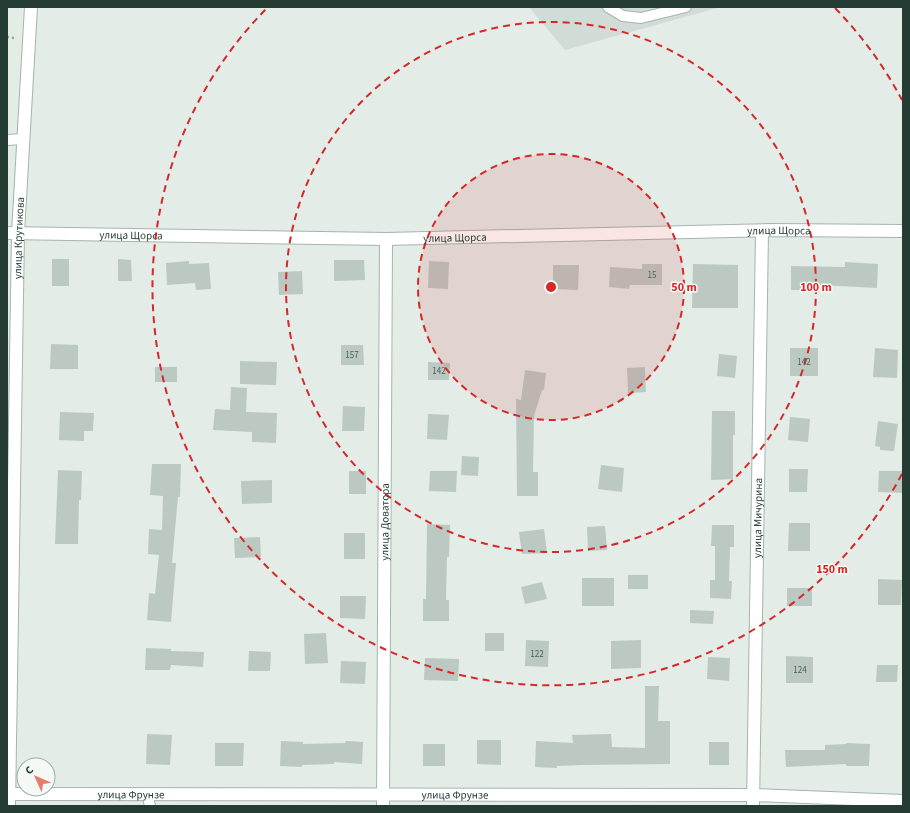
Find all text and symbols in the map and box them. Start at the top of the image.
street label: улица Крутикова [10,197,28,279]
street label: улица Щорса [747,222,811,238]
street label: улица Щорса [99,227,163,243]
street label: улица Щорса [423,229,487,246]
house number: 15 [648,269,657,282]
text: 50 m [671,279,697,296]
text: 100 m [800,279,832,296]
centre of rings [544,280,558,294]
house number: 157 [345,349,359,362]
house number: 142 [797,356,811,369]
house number: 142 [432,365,446,378]
street label: улица Мичурина [749,478,766,558]
street label: улица Доватора [377,483,392,561]
text: 150 m [816,561,848,578]
house number: 122 [530,648,544,661]
house number: 124 [793,664,807,677]
north arrow [16,757,56,797]
text: С [22,762,37,778]
street label: улица Фрунзе [97,787,165,802]
street label: улица Фрунзе [421,787,489,802]

